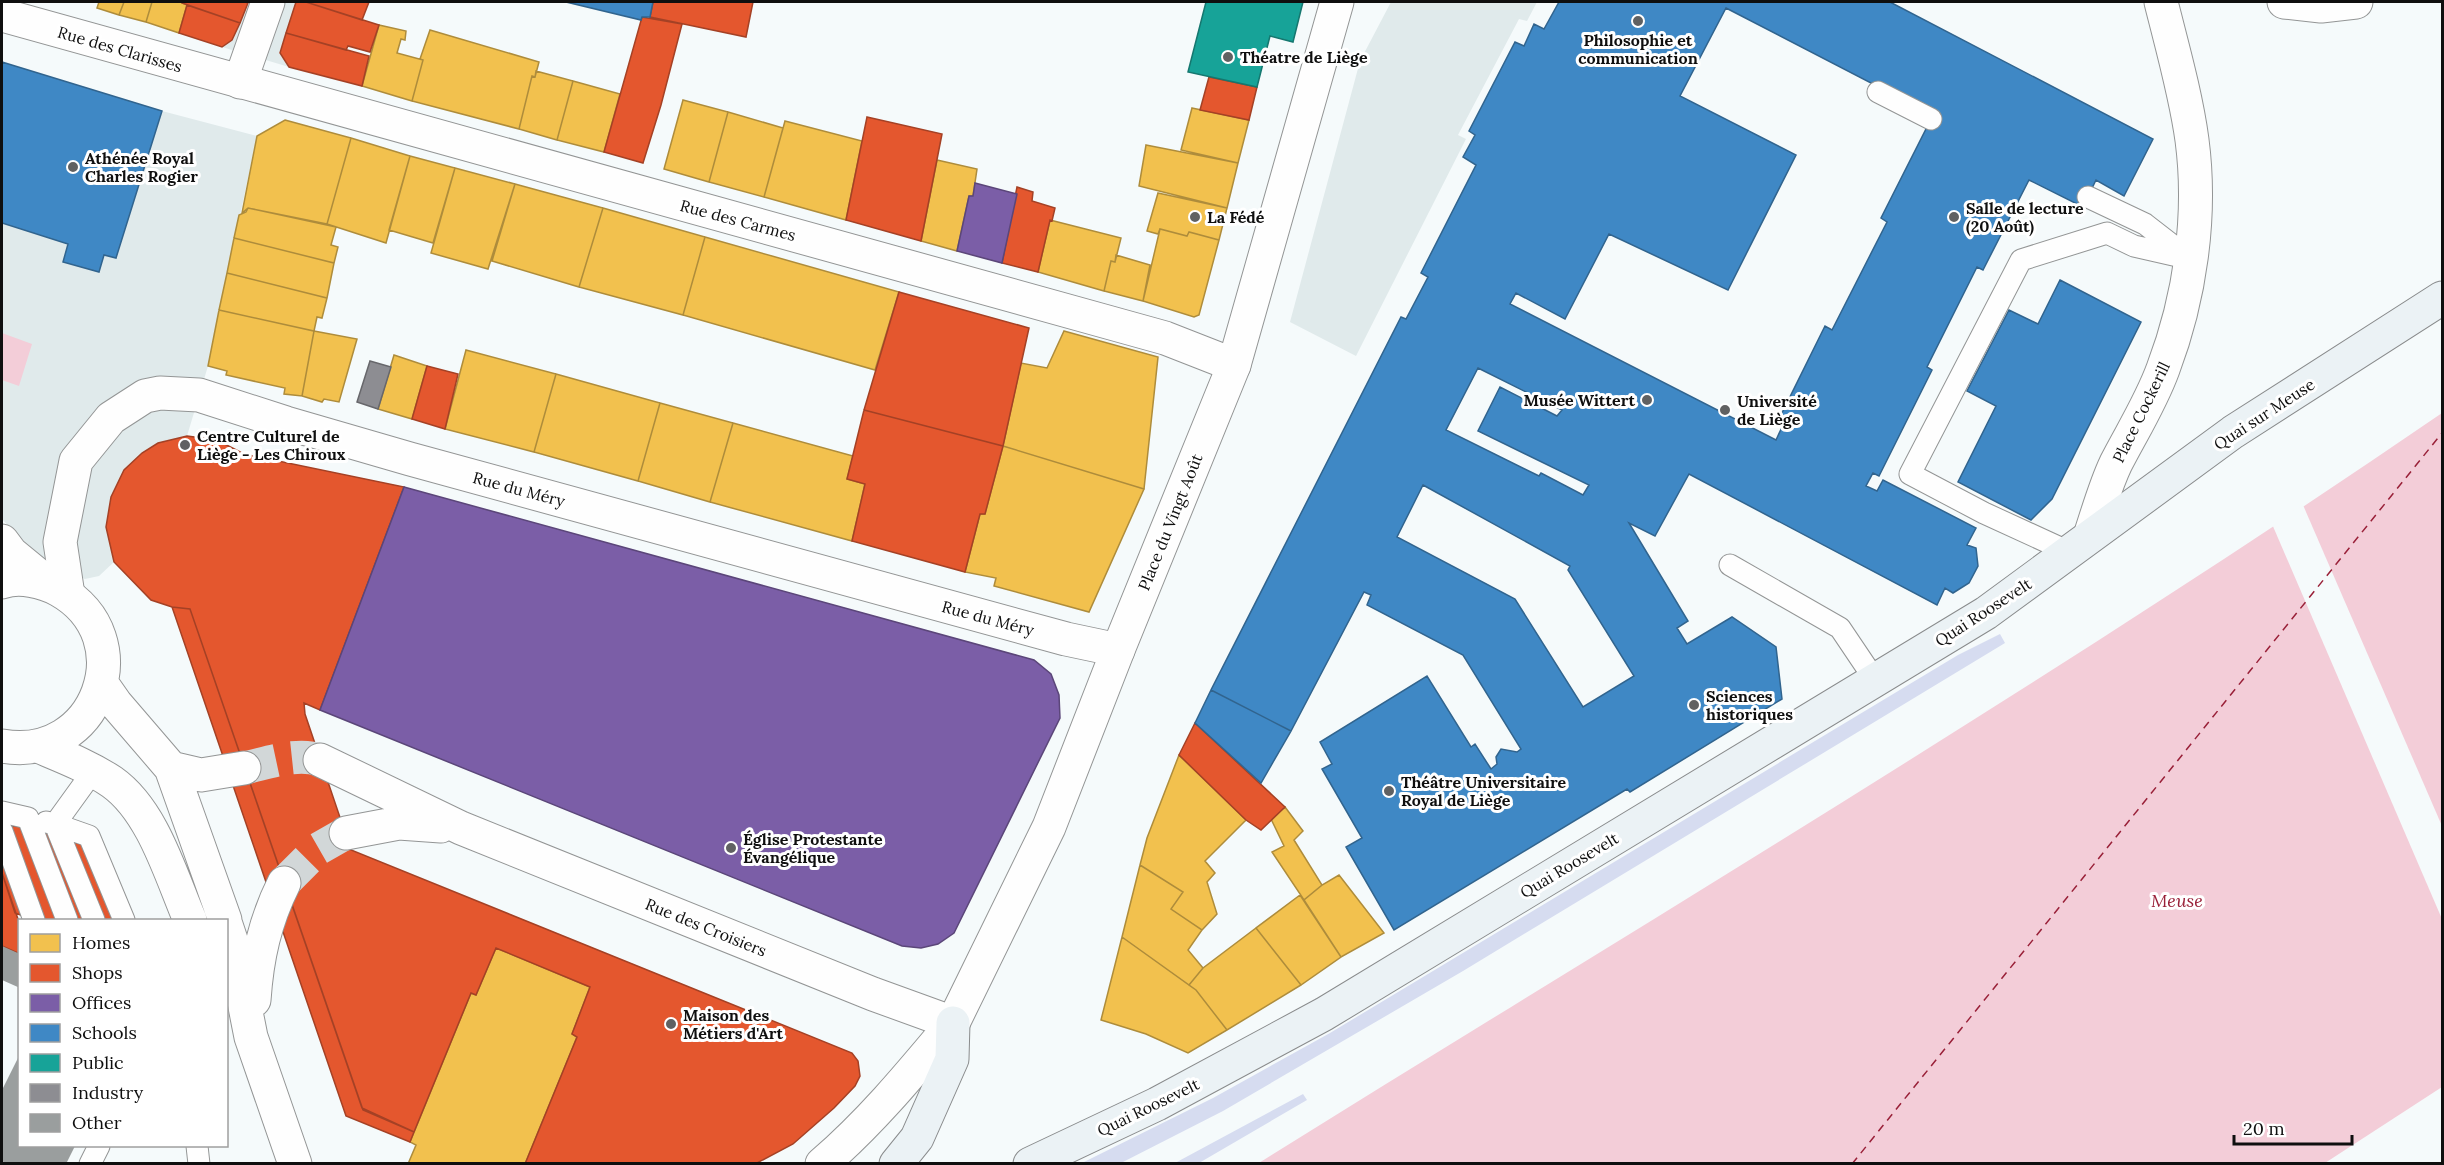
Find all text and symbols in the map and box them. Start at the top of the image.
marker: Philosophie et communication [1631,14,1645,28]
street label: Rue des Clarisses [56,22,184,76]
place label: Philosophie et communication [1578,30,1698,68]
place label: Théatre de Liège [1240,47,1368,67]
marker: Théatre de Liège [1221,50,1235,64]
place label: Athénée Royal Charles Rogier [85,148,198,186]
marker: Athénée Royal Charles Rogier [66,160,80,174]
street label: Rue des Carmes [678,195,798,245]
place label: Salle de lecture (20 Août) [1966,198,2084,237]
place label: La Fédé [1207,207,1265,227]
marker: La Fédé [1188,210,1202,224]
marker: Salle de lecture (20 Août) [1947,210,1961,224]
street label: Place Cockerill [2108,358,2174,466]
street label: Quai sur Meuse [2210,374,2318,454]
place label: Musée Wittert [1524,390,1635,410]
place label: Université de Liège [1737,391,1817,429]
marker: Musée Wittert [1640,393,1654,407]
marker: Université de Liège [1718,403,1732,417]
place label: Centre Culturel de Liège - Les Chiroux [197,426,346,464]
marker: Centre Culturel de Liège - Les Chiroux [178,438,192,452]
street label: Place du Vingt Août [1133,450,1207,593]
street label: Rue du Méry [471,467,568,511]
street label: Quai Roosevelt [1931,573,2036,651]
street label: Rue du Méry [940,596,1037,640]
place label: Sciences historiques [1706,686,1793,724]
marker: Sciences historiques [1687,698,1701,712]
place label: Théâtre Universitaire Royal de Liège [1401,772,1567,810]
marker: Théâtre Universitaire Royal de Liège [1382,784,1396,798]
street label: Quai Roosevelt [1516,827,1622,902]
place label: Église Protestante Évangélique [743,829,883,867]
marker: Église Protestante Évangélique [724,841,738,855]
water label: Meuse [2151,889,2203,912]
street label: Rue des Croisiers [642,894,770,960]
legend [18,919,228,1147]
text: Homes [72,931,130,954]
text: Shops [72,961,123,984]
text: Offices [72,991,131,1014]
place label: Maison des Métiers d'Art [683,1005,784,1043]
marker: Maison des Métiers d'Art [664,1017,678,1031]
text: Schools [72,1021,137,1044]
text: Public [72,1051,124,1074]
street label: Quai Roosevelt [1094,1073,1203,1140]
text: Industry [72,1081,144,1104]
scale bar [2234,1108,2352,1146]
text: Other [72,1111,122,1134]
text: 20 m [2243,1117,2285,1140]

